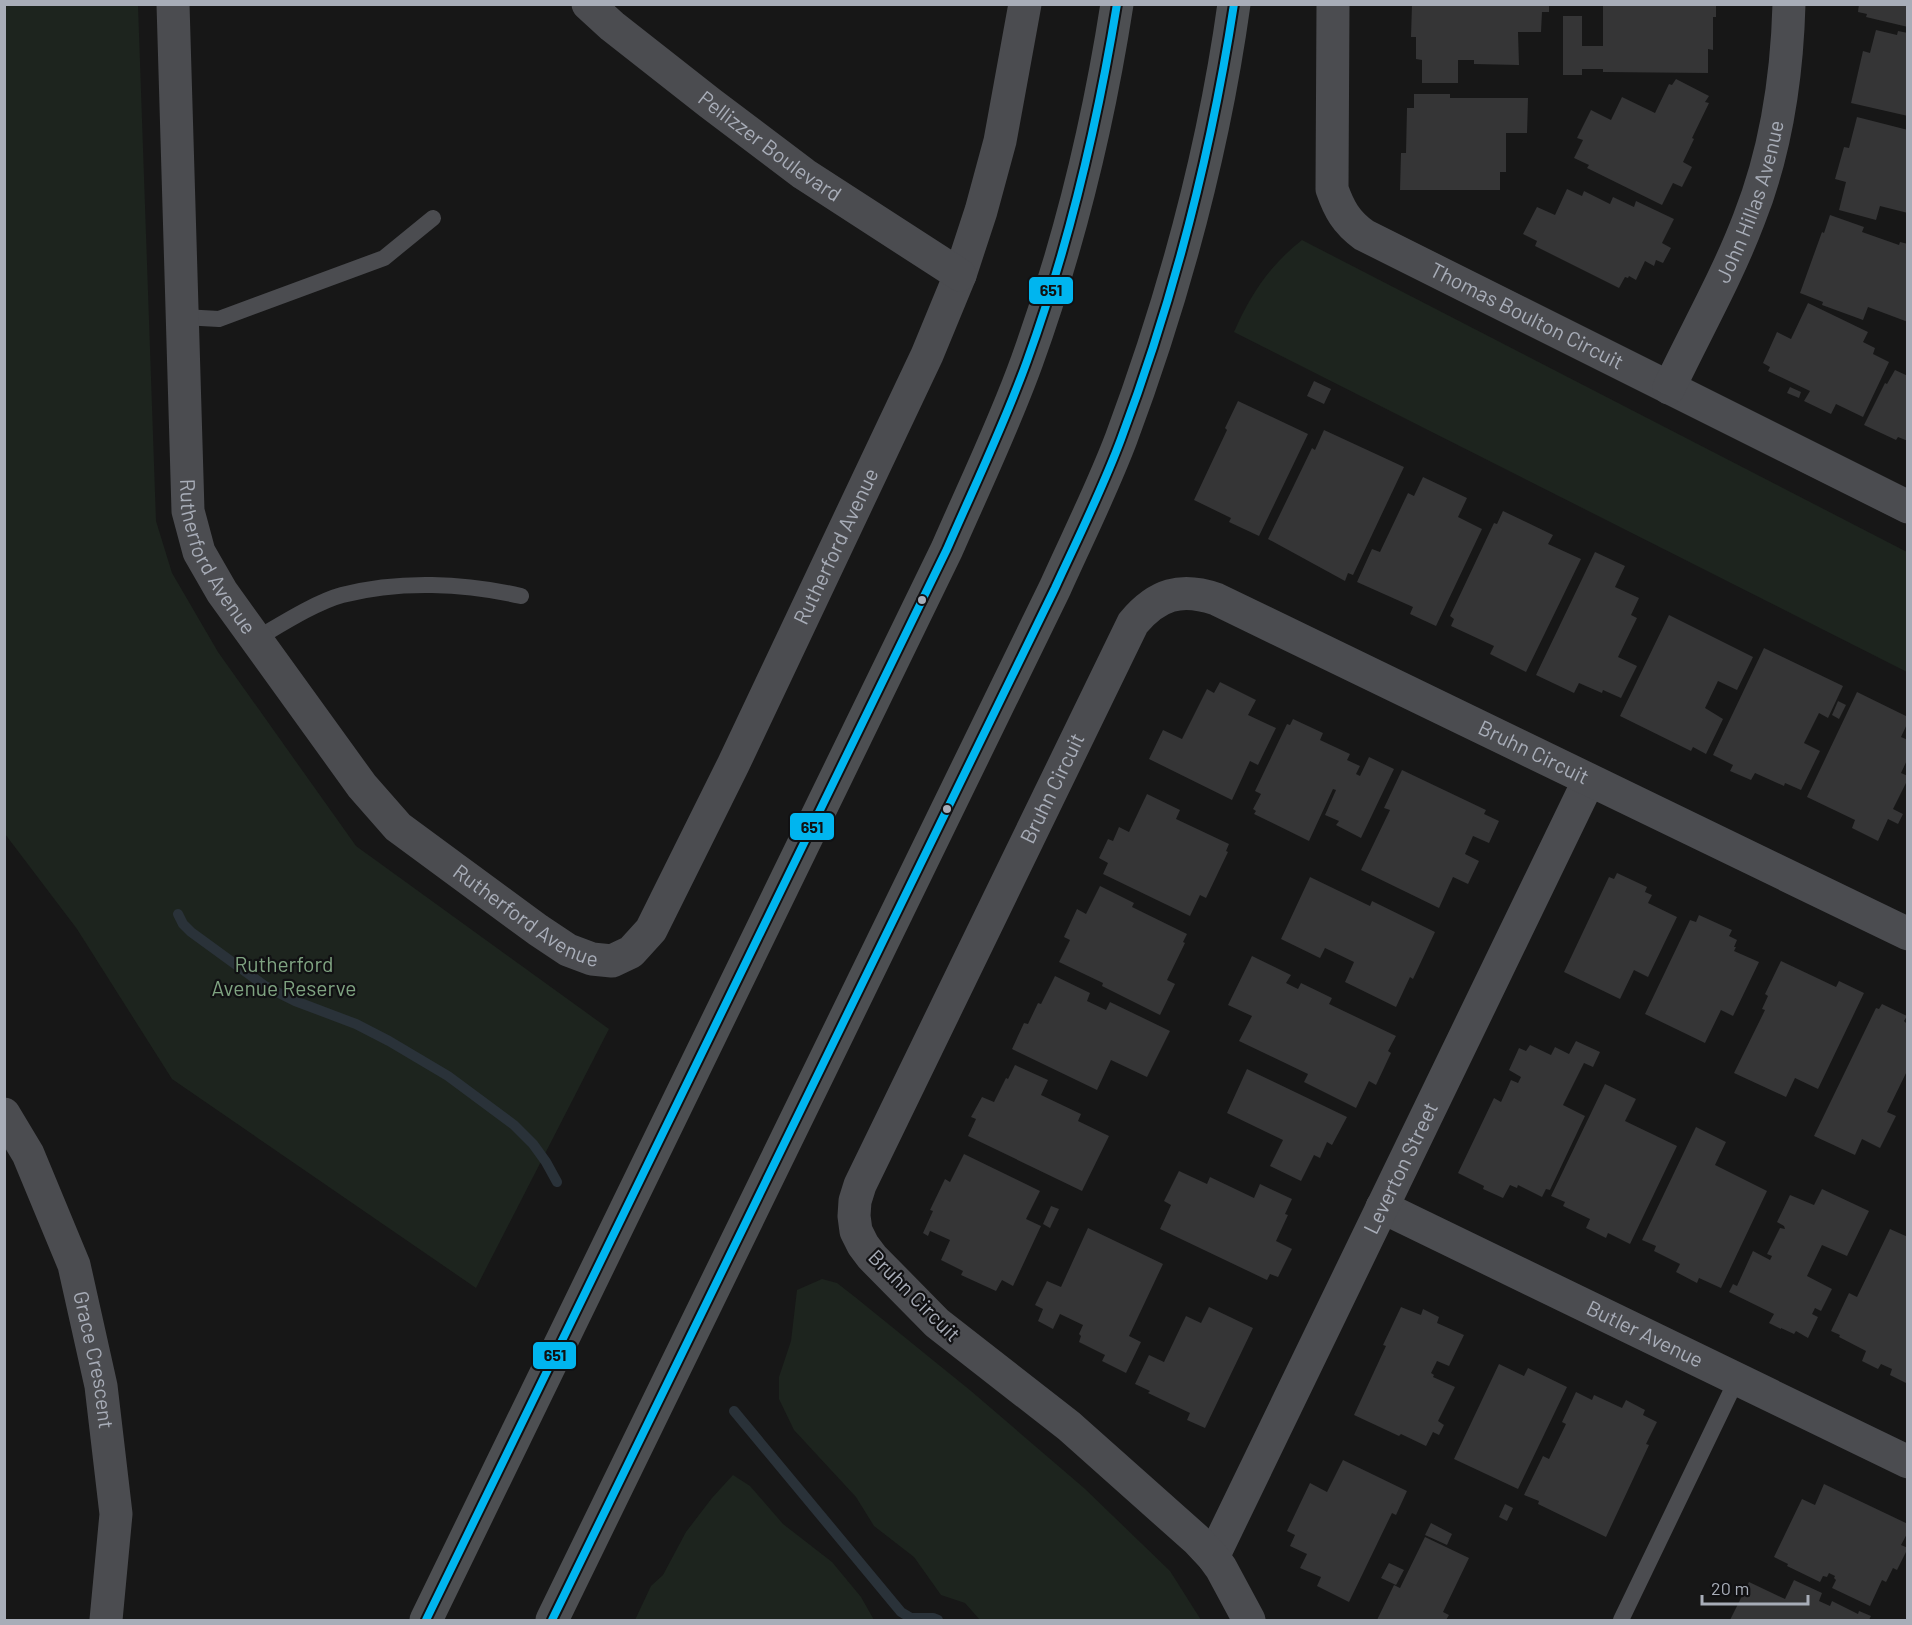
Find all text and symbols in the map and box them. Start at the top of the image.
street label: Pellizzer Boulevard [694,85,847,206]
street label: John Hillas Avenue [1709,118,1788,287]
street label: Thomas Boulton Circuit [1427,256,1628,374]
line badge: 651 [1028,276,1074,305]
text: 651 [1040,280,1062,299]
street label: Rutherford Avenue [787,464,883,628]
street label: Rutherford Avenue [176,478,262,638]
unlabelled marker [916,594,928,606]
street label: Bruhn Circuit [1475,714,1593,789]
street label: Bruhn Circuit [1014,728,1089,847]
unlabelled marker [941,803,953,815]
line badge: 651 [789,812,835,841]
text: 651 [801,817,823,836]
street label: Rutherford Avenue [449,858,599,971]
park label: Rutherford Avenue Reserve [211,951,357,1000]
street label: Leverton Street [1357,1098,1442,1237]
street label: Bruhn Circuit [864,1244,966,1346]
street label: Grace Crescent [69,1289,120,1430]
street label: Butler Avenue [1583,1294,1708,1372]
line badge: 651 [532,1341,577,1370]
text: 651 [544,1345,566,1364]
scale bar [1702,1568,1808,1606]
text: 20 m [1711,1577,1749,1599]

